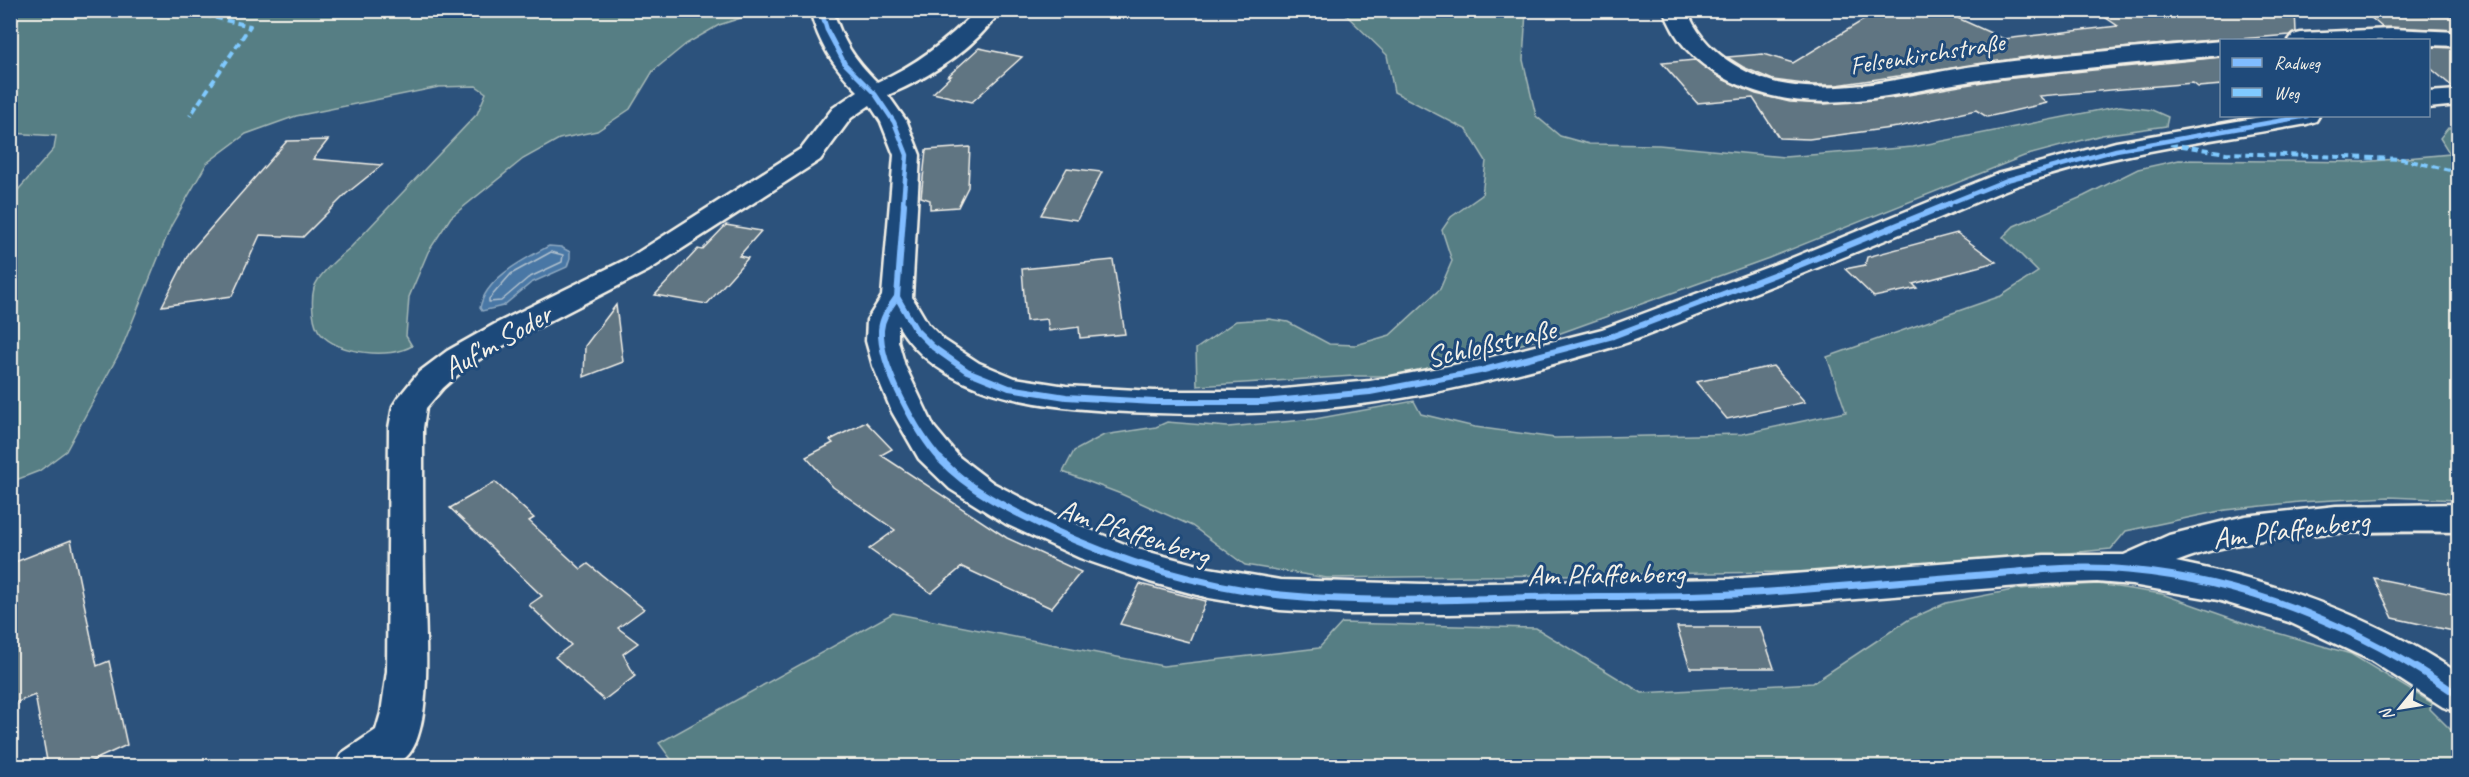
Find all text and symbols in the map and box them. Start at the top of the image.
street label: Felsenkirchstraße [1847,25,2009,82]
legend [2220,39,2430,117]
text: Radweg [2274,52,2322,74]
text: Weg [2274,82,2301,104]
street label: Auf'm Soder [436,294,560,387]
street label: Schloßstraße [1423,309,1562,376]
street label: Am Pfaffenberg [1053,490,1217,575]
street label: Am Pfaffenberg [2211,500,2374,557]
street label: Am Pfaffenberg [1527,554,1687,594]
north arrow [2370,678,2430,738]
text: N [2375,703,2399,724]

